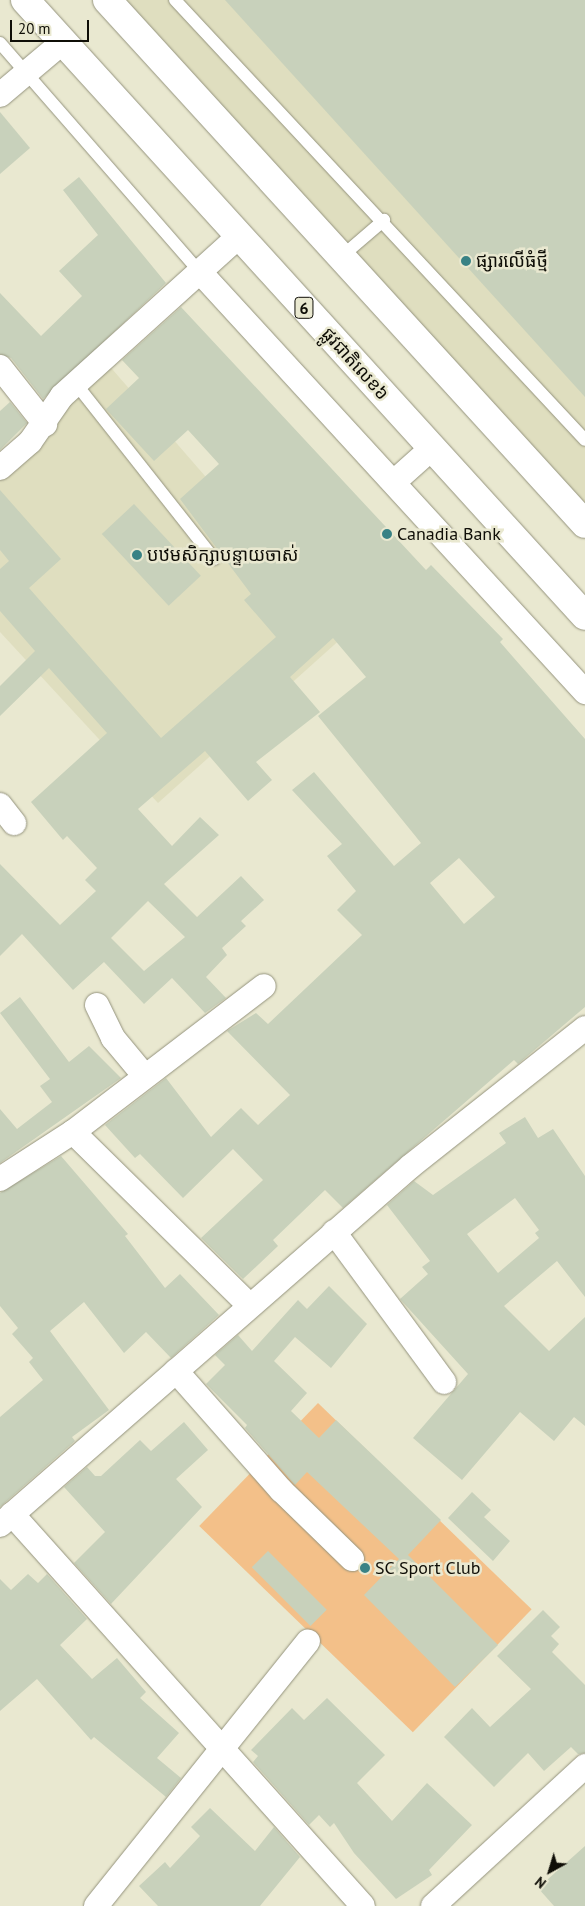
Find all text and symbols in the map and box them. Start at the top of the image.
scale bar [12,10,91,42]
text: 20 m [18,19,51,38]
place label: ផ្សារលើធំថ្មី [476,250,548,272]
marker: ផ្សារលើធំថ្មី [460,255,472,267]
road number: 6 [294,294,314,322]
street label: ផ្លូវជាតិលេខ៦ [317,323,393,405]
place label: Canadia Bank [397,523,501,545]
marker: Canadia Bank [381,528,393,540]
place label: បឋមសិក្សាបន្ទាយចាស់ [147,544,298,566]
marker: បឋមសិក្សាបន្ទាយចាស់ [131,549,143,561]
place label: SC Sport Club [375,1557,481,1579]
marker: SC Sport Club [359,1562,371,1574]
north arrow [525,1846,575,1896]
text: N [531,1873,550,1893]

